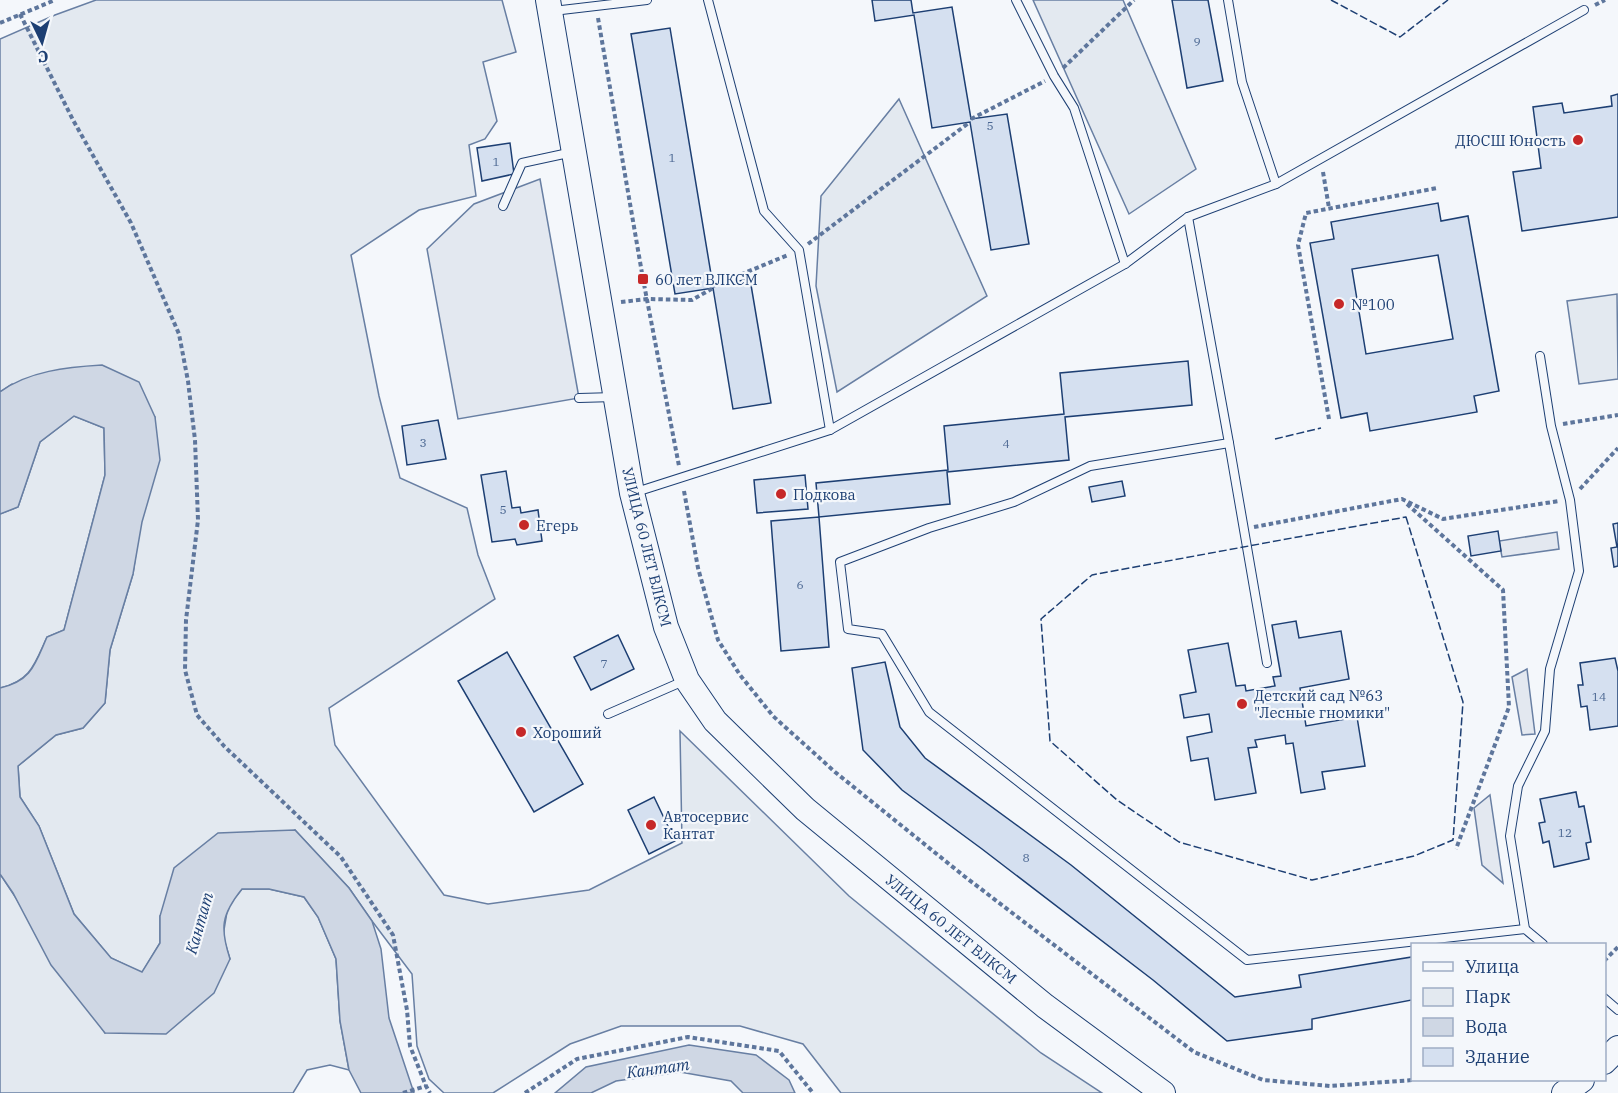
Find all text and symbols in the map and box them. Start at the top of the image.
north arrow [12,12,72,72]
house number: 9 [1193,34,1201,49]
text: С [37,47,49,67]
house number: 5 [986,118,994,133]
place label: ДЮСШ Юность [1455,131,1566,150]
marker: ДЮСШ Юность [1571,133,1585,147]
house number: 1 [668,150,676,165]
house number: 1 [492,154,500,169]
place label: 60 лет ВЛКСМ [655,270,758,289]
marker: 60 лет ВЛКСМ [636,272,650,286]
place label: №100 [1351,295,1395,314]
marker: №100 [1332,297,1346,311]
house number: 3 [419,435,427,450]
house number: 4 [1002,436,1010,451]
street label: УЛИЦА 60 ЛЕТ ВЛКСМ [618,465,676,629]
place label: Подкова [793,485,856,504]
marker: Подкова [774,487,788,501]
house number: 5 [499,502,507,517]
place label: Егерь [536,516,578,535]
marker: Егерь [517,518,531,532]
house number: 6 [796,577,804,592]
house number: 7 [600,656,608,671]
place label: Детский сад №63 "Лесные гномики" [1254,686,1390,722]
house number: 14 [1592,689,1606,704]
marker: Детский сад №63 "Лесные гномики" [1235,697,1249,711]
place label: Хороший [533,723,602,742]
marker: Хороший [514,725,528,739]
place label: Автосервис Кантат [663,807,749,843]
marker: Автосервис Кантат [644,818,658,832]
house number: 12 [1558,825,1572,840]
house number: 8 [1022,850,1030,865]
street label: УЛИЦА 60 ЛЕТ ВЛКСМ [881,870,1021,988]
water label: Кантат [180,889,217,957]
legend [1411,943,1606,1081]
text: Улица [1465,955,1520,978]
text: Парк [1465,985,1511,1008]
text: Вода [1465,1015,1508,1038]
text: Здание [1465,1045,1530,1068]
water label: Кантат [624,1054,691,1082]

